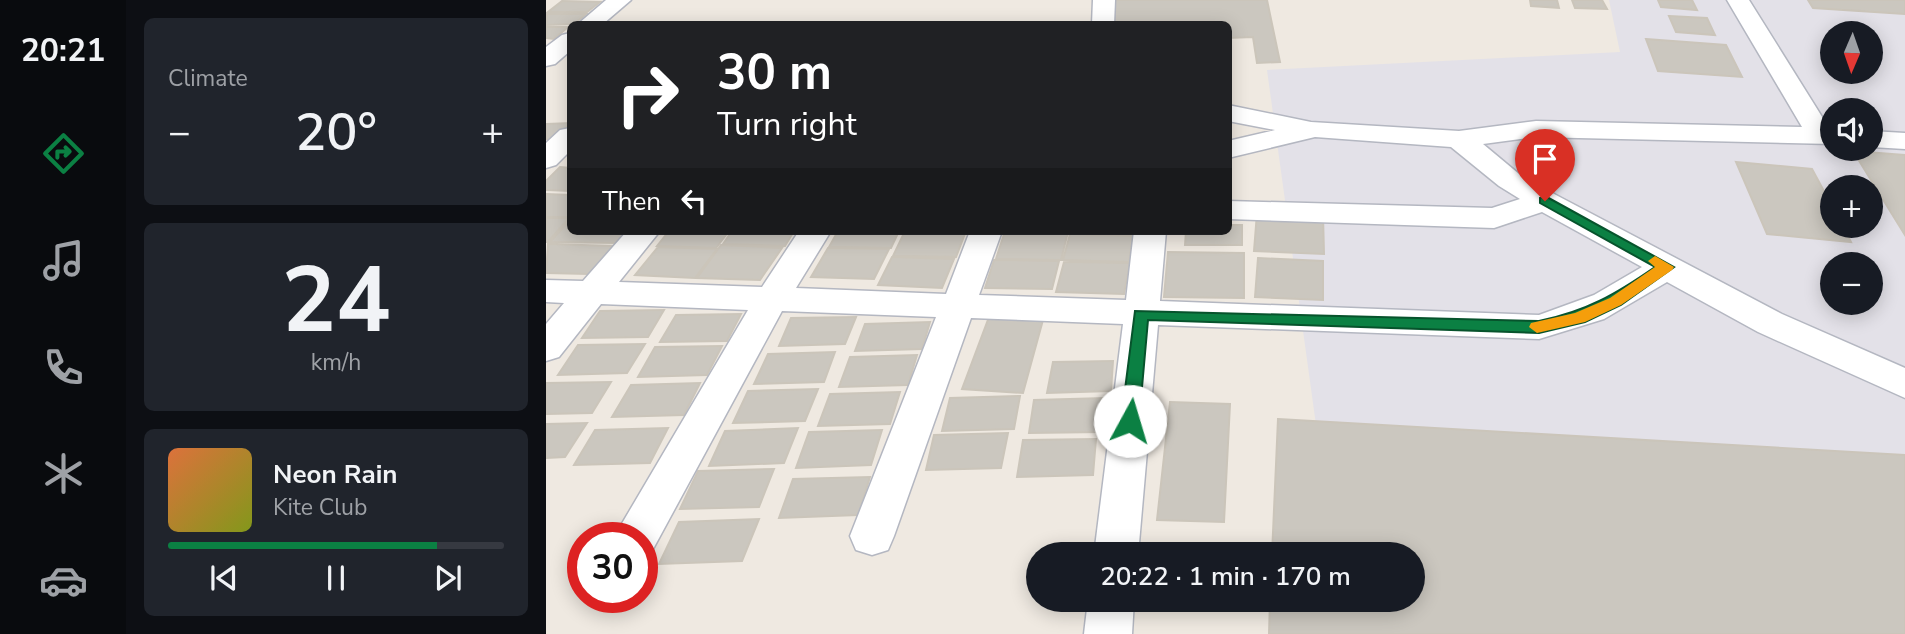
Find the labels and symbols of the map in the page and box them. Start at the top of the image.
north arrow [1820,21,1883,84]
pin [1515,129,1575,201]
position arrow [1093,384,1167,458]
speed limit sign: 30 [567,522,658,613]

